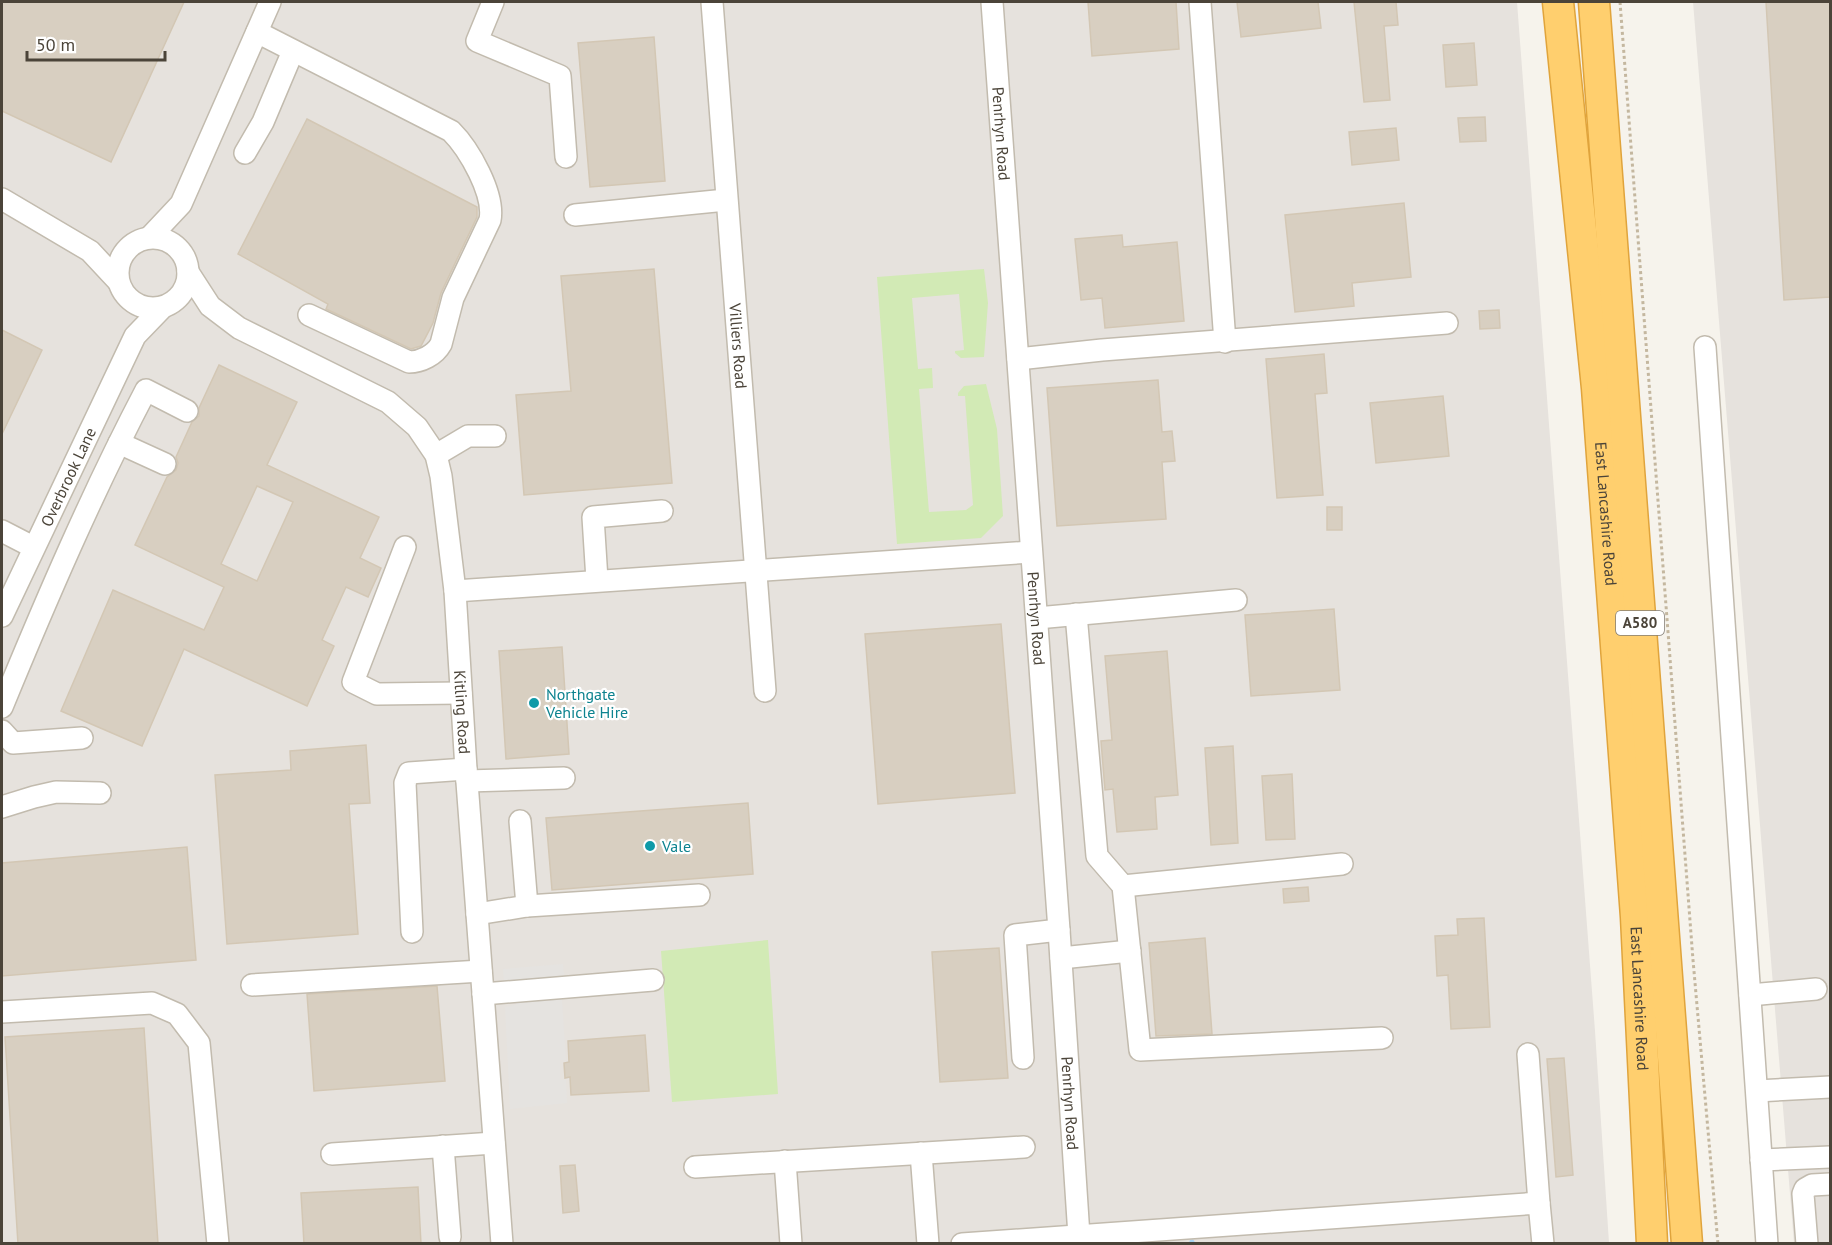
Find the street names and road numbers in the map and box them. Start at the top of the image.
street label: Penrhyn Road [988,86,1015,181]
street label: Villiers Road [725,302,752,389]
street label: Overbrook Lane [36,424,100,530]
street label: East Lancashire Road [1591,441,1622,586]
street label: Penrhyn Road [1023,571,1050,666]
road number: A580 [1616,611,1664,635]
street label: Kitling Road [450,669,475,754]
street label: East Lancashire Road [1626,926,1654,1071]
street label: Penrhyn Road [1057,1056,1083,1151]

